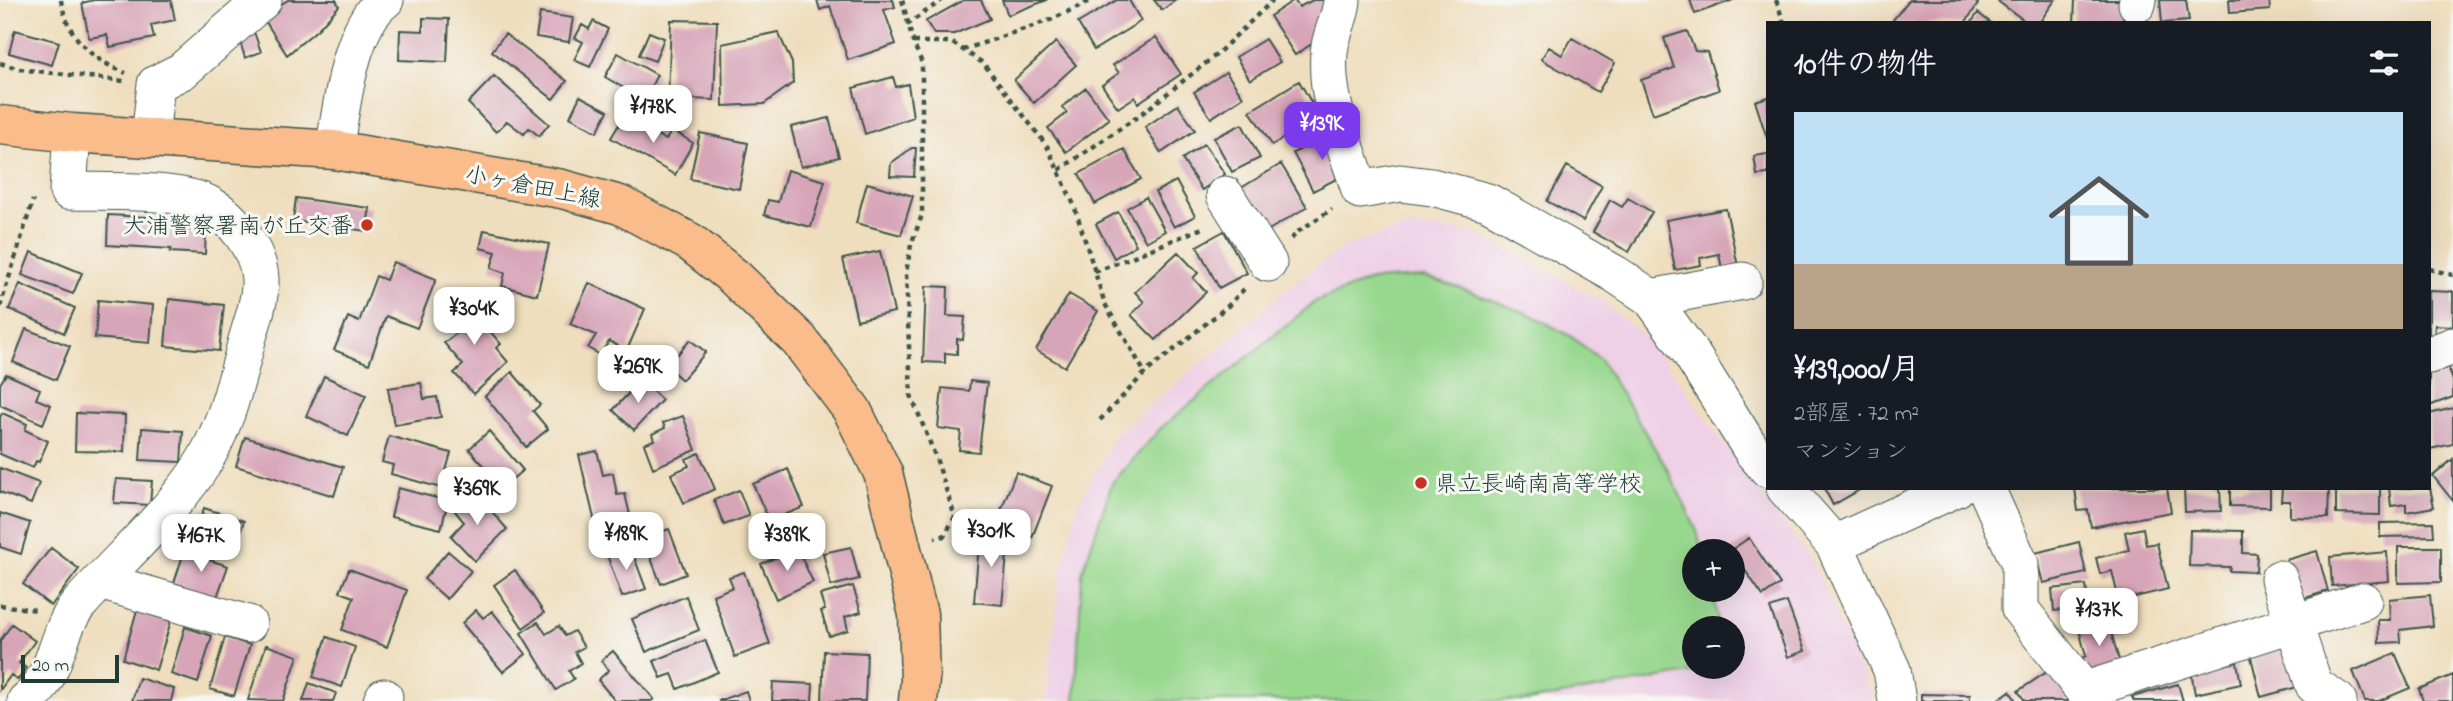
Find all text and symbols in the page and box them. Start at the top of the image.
text: 10件の物件 [1794,44,1937,88]
icon: filters [2365,44,2403,82]
pin: ¥178K [604,86,702,145]
text: ¥178K [630,91,676,124]
pin: ¥139K [1273,102,1371,162]
text: ¥139K [1300,108,1344,141]
icon: home [2036,158,2162,284]
street label: 小ヶ倉田上線 [462,159,603,218]
place label: 大浦警察署南が丘交番 [123,211,353,244]
marker: 大浦警察署南が丘交番 [359,217,375,233]
pin: ¥304K [425,288,523,347]
text: ¥304K [449,293,499,326]
pin: ¥269K [589,346,687,405]
text: ¥139,000/月 [1794,349,1920,393]
text: ¥269K [614,351,662,384]
text: 2部屋 · 72 m² [1794,398,1919,431]
text: マンション [1794,436,1908,469]
pin: ¥369K [428,468,526,527]
place label: 県立長崎南高等学校 [1435,469,1642,502]
text: ¥369K [454,473,500,506]
marker: 県立長崎南高等学校 [1413,475,1429,491]
pin: ¥301K [942,510,1040,569]
pin: ¥189K [577,512,675,572]
pin: ¥167K [152,514,250,574]
pin: ¥389K [738,514,836,573]
text: ¥301K [968,515,1014,548]
text: ¥189K [605,518,648,551]
text: ¥389K [764,519,810,552]
text: ¥167K [177,520,225,553]
map controls [1682,539,1745,679]
button: + [1682,539,1745,602]
pin: ¥137K [2050,588,2148,648]
text: ¥137K [2076,594,2122,627]
button: − [1682,616,1745,679]
scale bar [21,652,119,684]
text: 20 m [32,653,69,680]

